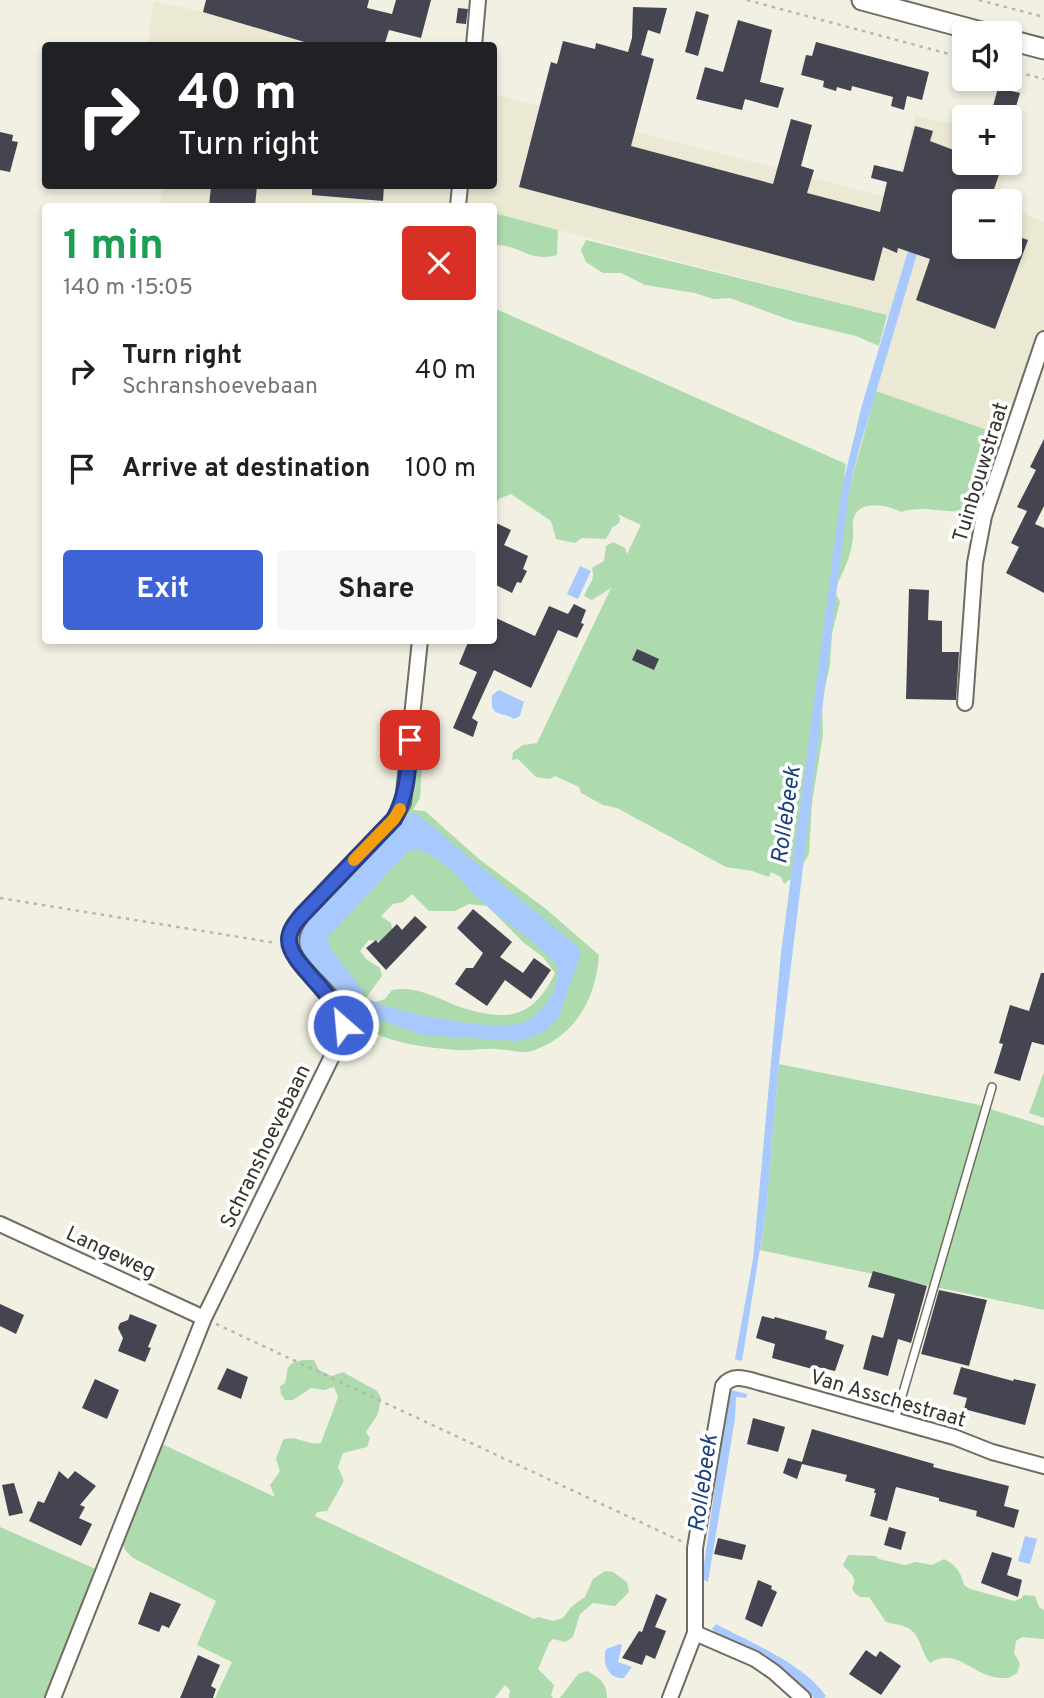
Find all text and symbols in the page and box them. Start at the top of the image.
map controls [952,21,1022,259]
button: sound [952,21,1022,91]
text: 40 m [178,65,297,127]
icon: right [63,70,154,161]
button: + [952,105,1022,175]
text: Turn right [178,126,320,166]
button: − [952,189,1022,259]
text: 1 min [63,221,164,274]
button: close [402,226,476,300]
text: 140 m · 15:05 [63,274,193,303]
text: Turn right [122,340,242,373]
icon: right [63,352,101,390]
text: 40 m [415,355,476,388]
text: Schranshoevebaan [122,373,318,402]
street label: Tuinbouwstraat [947,399,1016,546]
icon: arrive [63,450,101,488]
text: Arrive at destination [122,453,370,486]
text: 100 m [405,453,476,486]
button: Exit [63,550,263,630]
button: Share [277,550,476,630]
pin [380,710,440,770]
icon: arrive [391,721,429,759]
water label: Rollebeek [766,764,809,866]
position arrow [306,988,380,1062]
street label: Schranshoevebaan [215,1060,318,1233]
street label: Langeweg [61,1221,160,1286]
street label: Van Asschestraat [806,1364,969,1435]
water label: Rollebeek [683,1432,726,1534]

